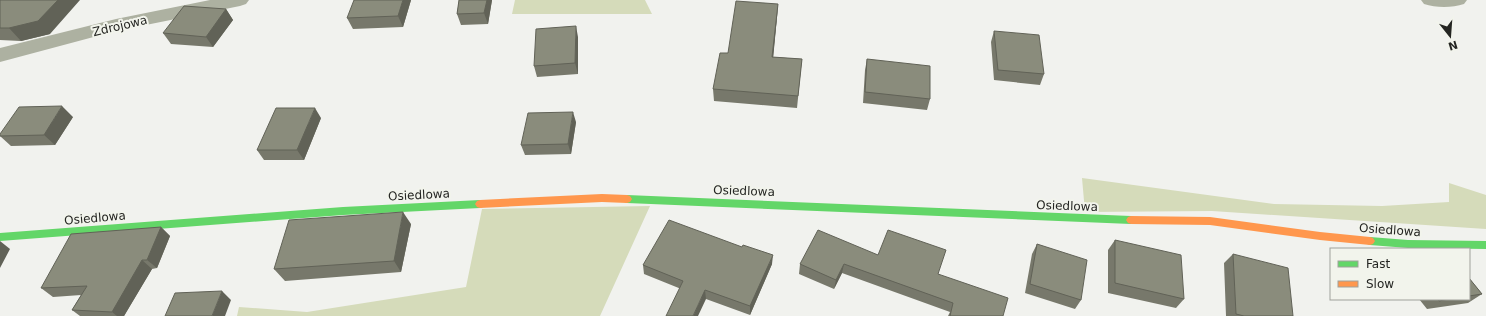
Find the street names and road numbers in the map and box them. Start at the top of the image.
street label: Zdrojowa [91,13,149,39]
street label: Osiedlowa [713,183,775,199]
street label: Osiedlowa [388,186,450,204]
street label: Osiedlowa [1036,198,1098,214]
street label: Osiedlowa [64,208,126,228]
street label: Osiedlowa [1359,221,1421,239]

